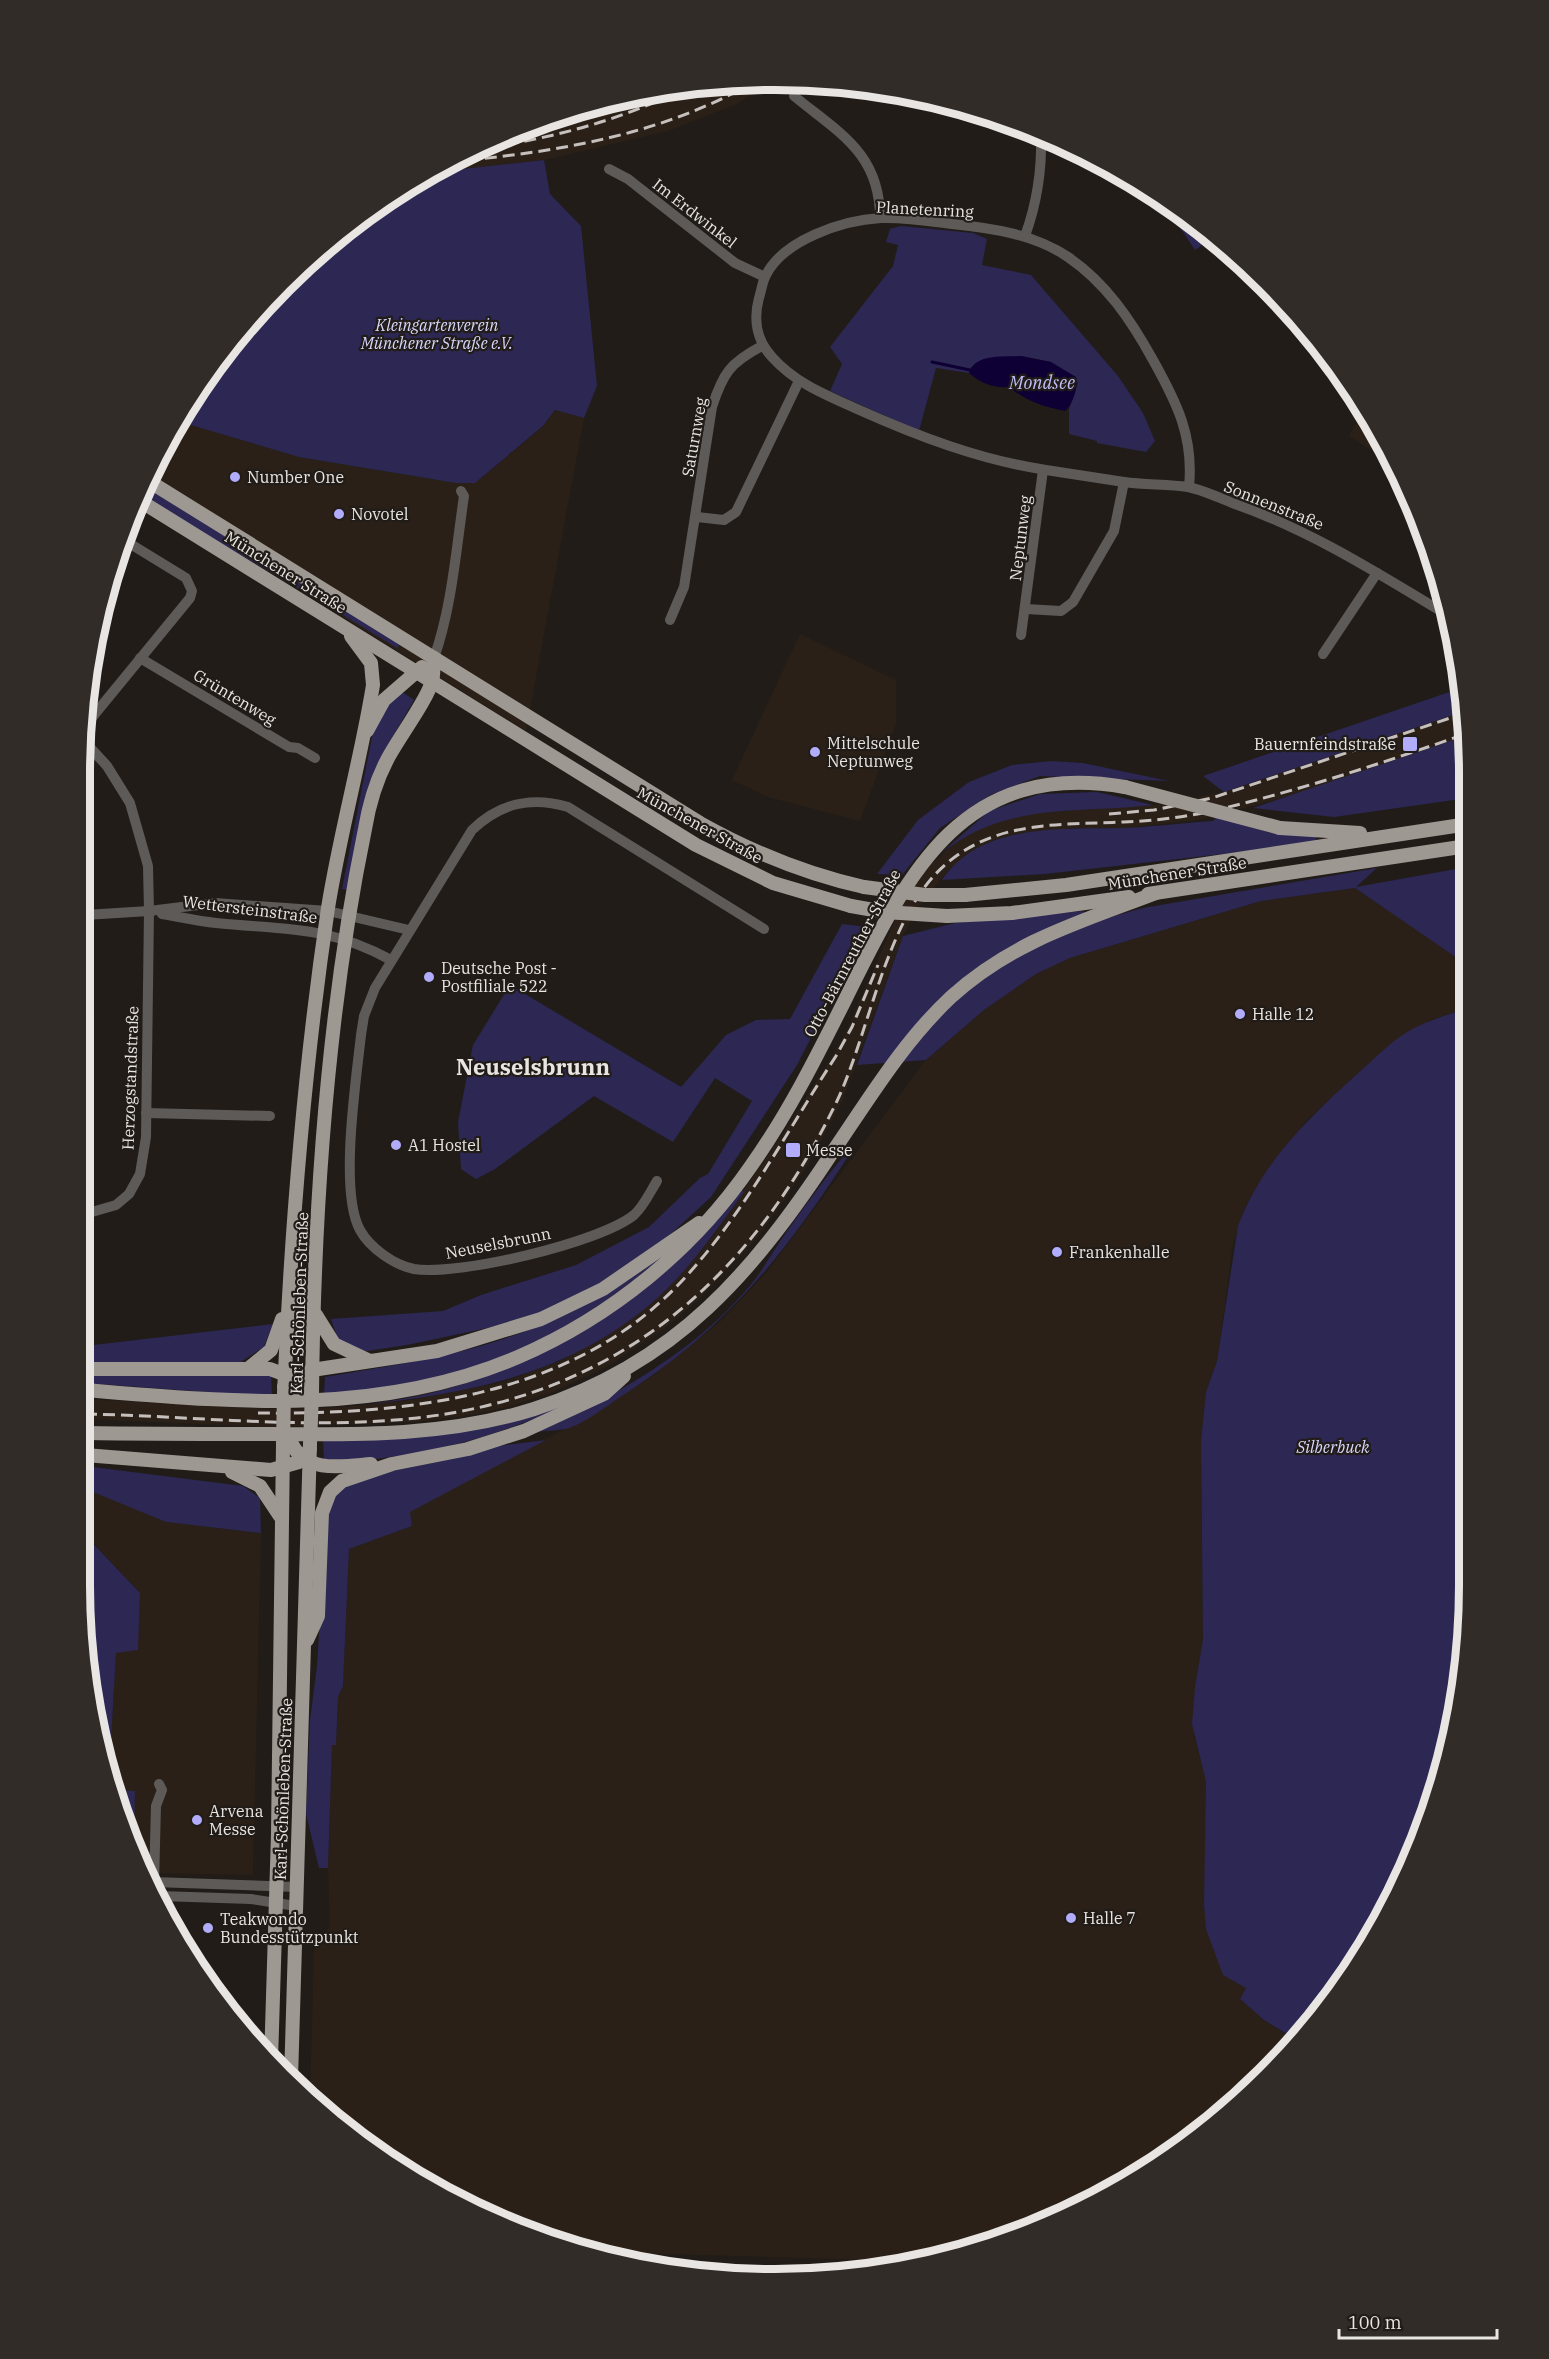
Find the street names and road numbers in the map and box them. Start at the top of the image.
street label: Im Erdwinkel [649,174,741,252]
street label: Planetenring [876,196,975,222]
street label: Saturnweg [677,395,711,478]
street label: Sonnenstraße [1221,476,1327,534]
street label: Neptunweg [1005,494,1035,582]
street label: Münchener Straße [221,526,351,618]
street label: Grüntenweg [190,664,280,730]
street label: Münchener Straße [634,782,766,868]
street label: Münchener Straße [1106,852,1248,894]
street label: Otto-Bärnreuther-Straße [799,866,905,1040]
street label: Wettersteinstraße [182,891,318,927]
street label: Herzogstandstraße [117,1006,143,1150]
street label: Karl-Schönleben-Straße [286,1212,312,1394]
street label: Neuselsbrunn [443,1223,553,1263]
street label: Karl-Schönleben-Straße [270,1698,296,1880]

